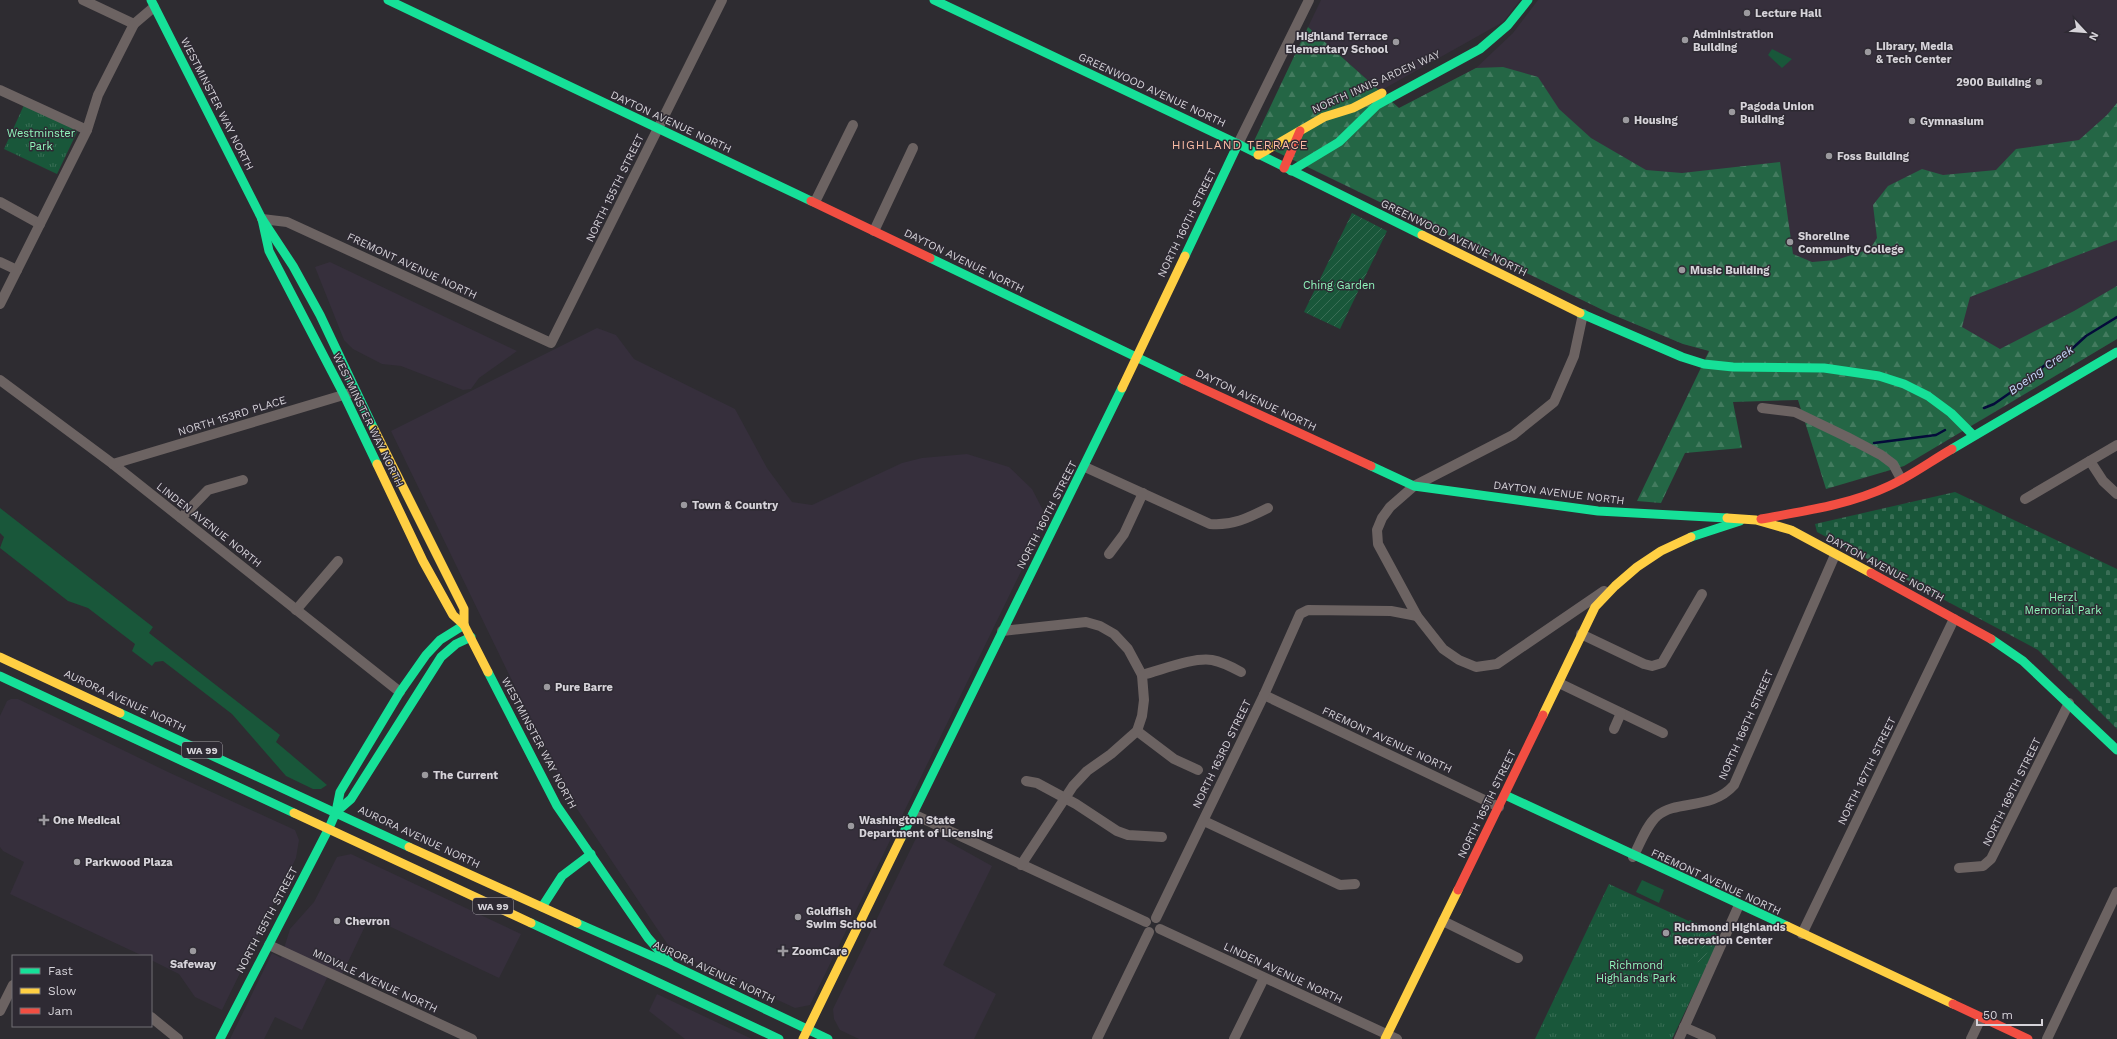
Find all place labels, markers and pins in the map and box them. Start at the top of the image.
place label: Lecture Hall [1755,7,1822,20]
marker: Lecture Hall [1742,8,1752,18]
place label: Administration Building [1693,28,1774,54]
place label: Highland Terrace Elementary School [1286,30,1388,56]
marker: Administration Building [1680,35,1690,45]
marker: Highland Terrace Elementary School [1391,37,1401,47]
place label: Library, Media & Tech Center [1876,40,1954,66]
marker: Library, Media & Tech Center [1863,47,1873,57]
place label: 2900 Building [1956,76,2032,89]
marker: 2900 Building [2034,77,2044,87]
place label: Pagoda Union Building [1740,100,1814,126]
marker: Pagoda Union Building [1727,107,1737,117]
place label: Housing [1634,114,1678,127]
marker: Housing [1621,115,1631,125]
place label: Gymnasium [1920,115,1984,128]
marker: Gymnasium [1907,116,1917,126]
place label: Foss Building [1837,150,1910,163]
marker: Foss Building [1824,151,1834,161]
place label: Shoreline Community College [1798,230,1904,256]
marker: Shoreline Community College [1785,237,1795,247]
place label: Music Building [1690,264,1770,277]
marker: Music Building [1677,265,1687,275]
place label: Town & Country [692,499,779,512]
marker: Town & Country [679,500,689,510]
place label: Pure Barre [555,681,613,694]
marker: Pure Barre [542,682,552,692]
place label: The Current [433,769,498,782]
marker: The Current [420,770,430,780]
marker: One Medical [38,814,50,826]
place label: One Medical [53,814,120,827]
place label: Washington State Department of Licensing [859,814,994,840]
marker: Washington State Department of Licensing [846,821,856,831]
place label: Parkwood Plaza [85,856,173,869]
marker: Parkwood Plaza [72,857,82,867]
place label: Goldfish Swim School [806,905,877,931]
marker: Goldfish Swim School [793,912,803,922]
place label: Chevron [345,915,390,928]
marker: Chevron [332,916,342,926]
place label: Richmond Highlands Recreation Center [1674,921,1786,947]
marker: Richmond Highlands Recreation Center [1661,928,1671,938]
marker: ZoomCare [777,945,789,957]
place label: ZoomCare [792,945,847,958]
marker: Safeway [188,946,198,956]
place label: Safeway [170,958,217,971]

